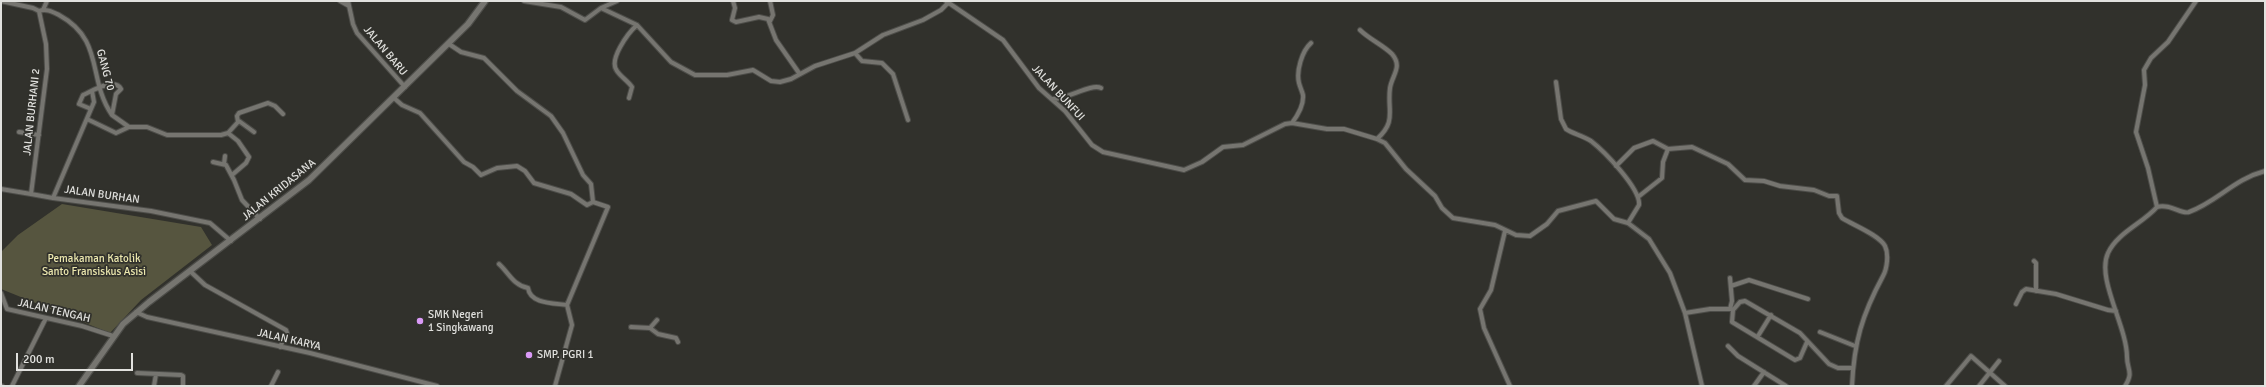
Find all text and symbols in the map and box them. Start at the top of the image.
street label: JALAN BARU [360,23,410,79]
street label: GANG 70 [93,48,117,92]
street label: JALAN BUNFUI [1029,62,1087,124]
street label: JALAN BURHANI 2 [21,68,43,156]
street label: JALAN KRIDASANA [240,156,318,224]
street label: JALAN BURHAN [63,183,141,207]
park label: Pemakaman Katolik Santo Fransiskus Asisi [42,252,146,278]
street label: JALAN TENGAH [16,296,92,326]
place label: SMK Negeri 1 Singkawang [428,308,493,334]
marker: SMK Negeri 1 Singkawang [415,316,425,326]
street label: JALAN KARYA [256,326,322,354]
scale bar [18,345,135,371]
place label: SMP. PGRI 1 [537,348,593,362]
marker: SMP. PGRI 1 [524,350,534,360]
text: 200 m [23,352,55,367]

